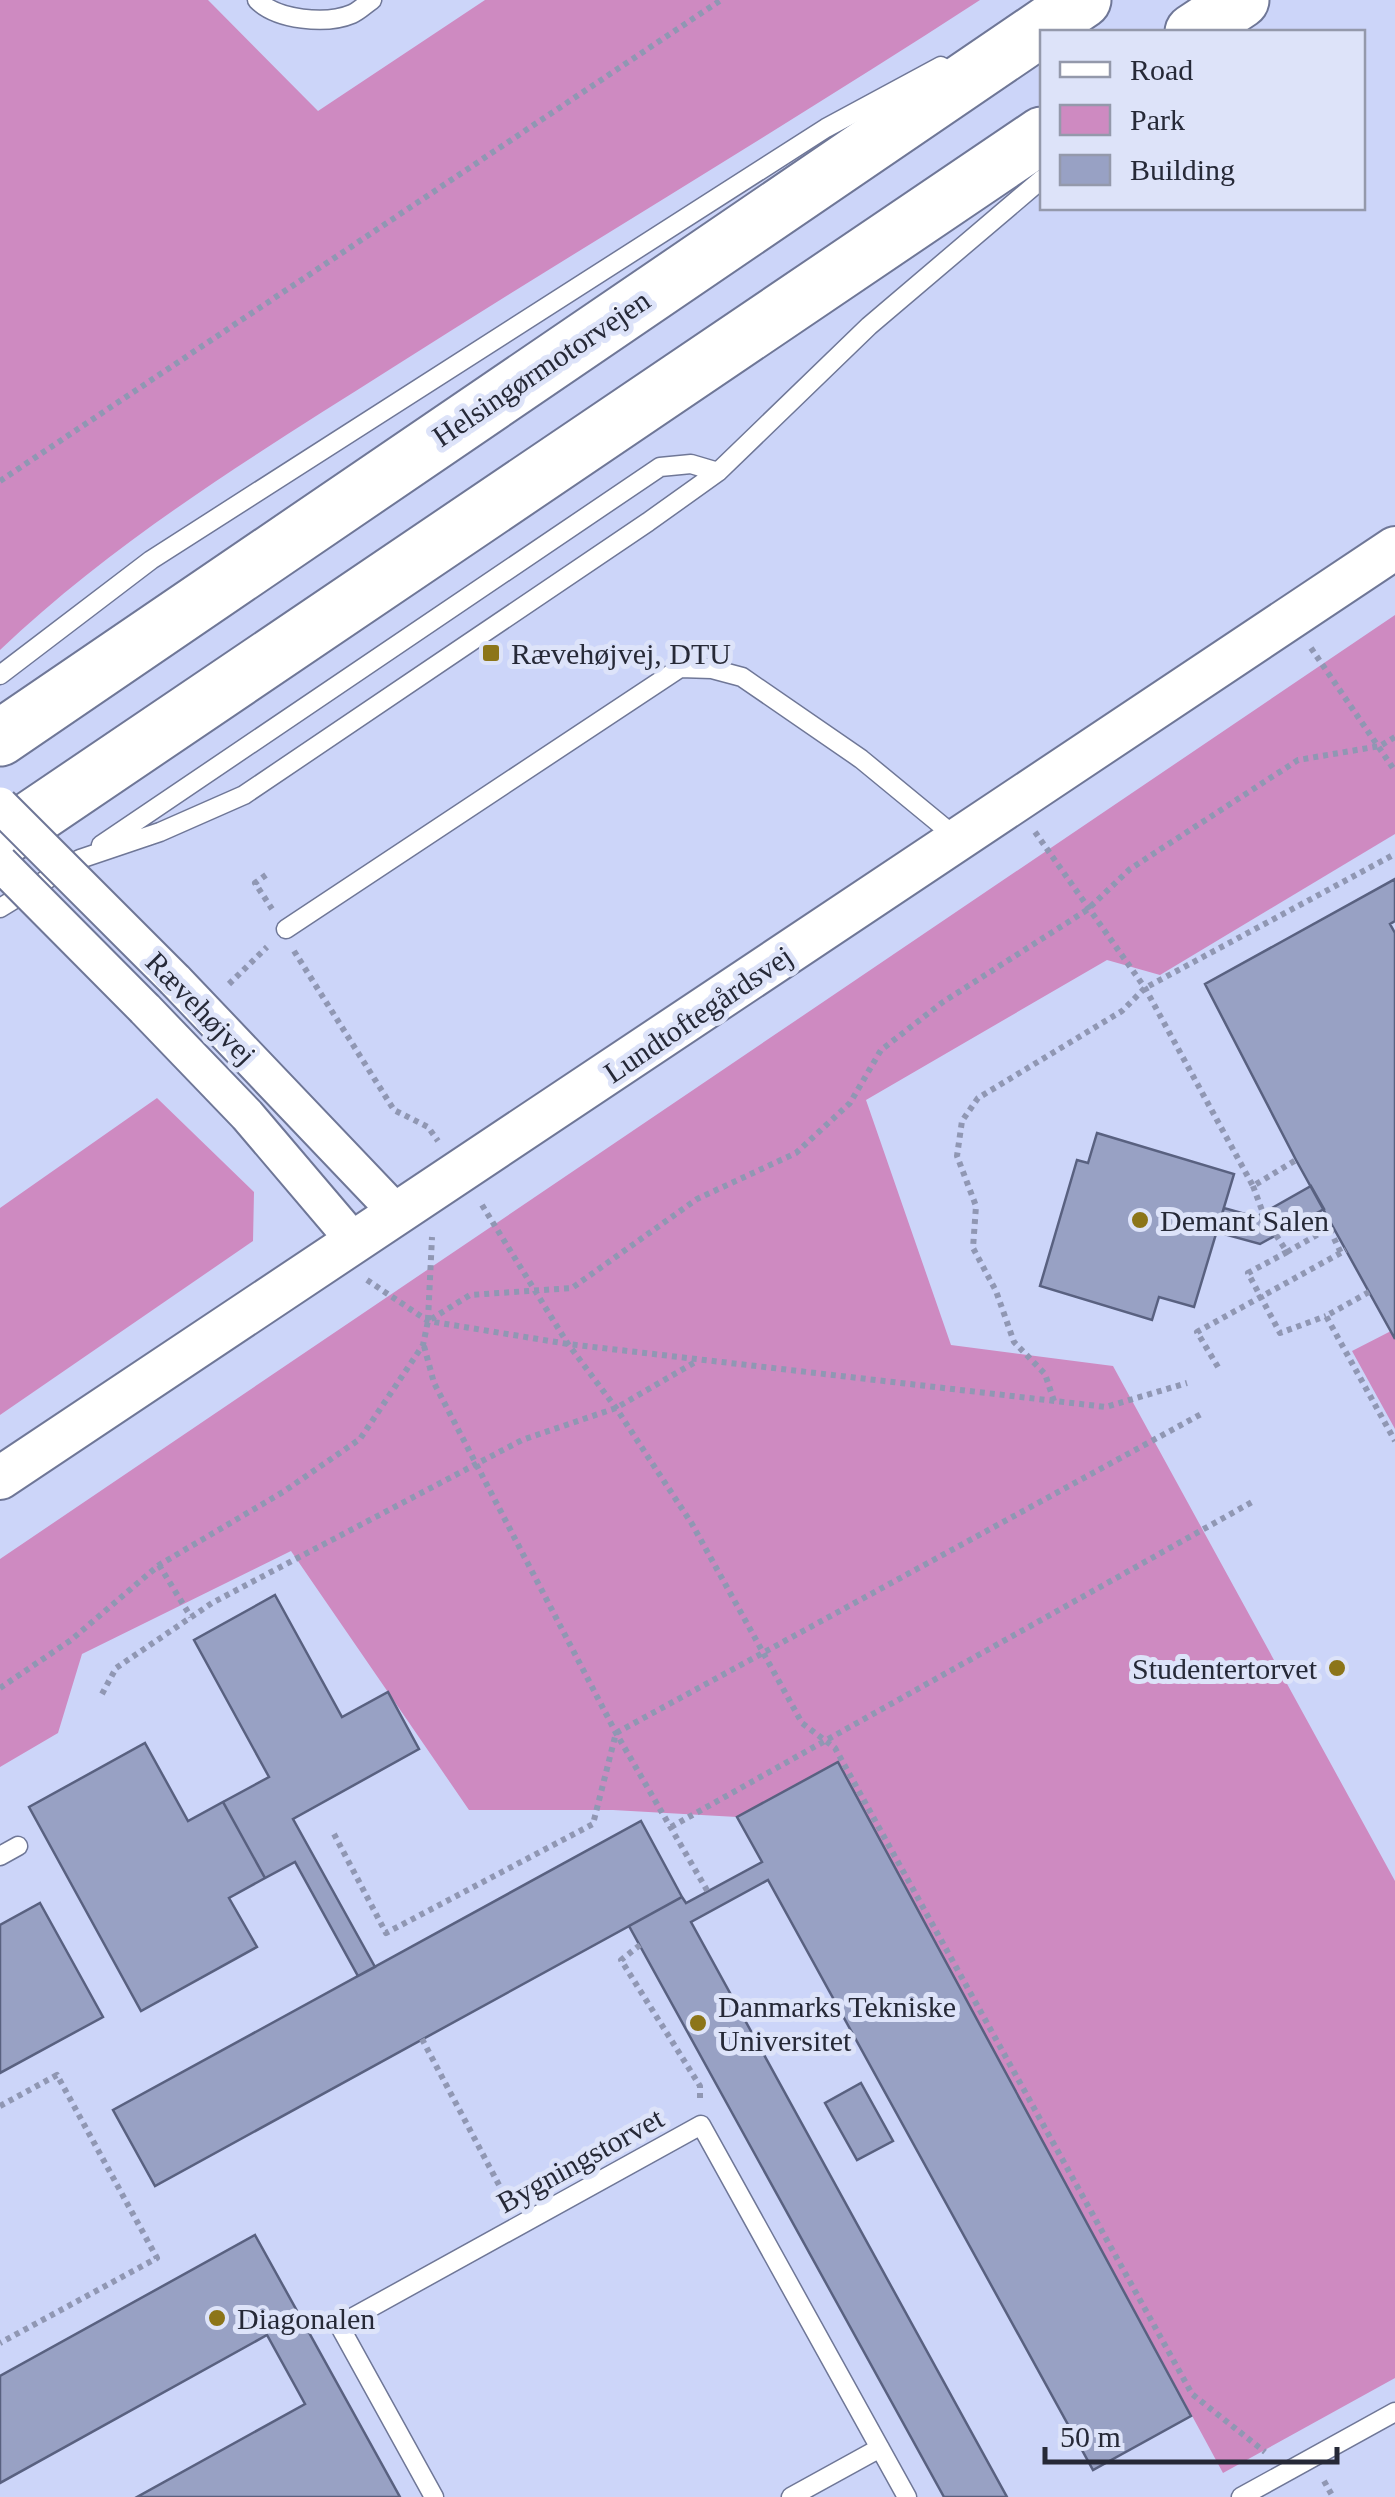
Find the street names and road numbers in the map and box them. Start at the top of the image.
street label: Helsingørmotorvejen [426,283,656,453]
street label: Lundtoftegårdsvej [598,939,798,1089]
street label: Rævehøjvej [139,945,263,1071]
street label: Bygningstorvet [491,2100,669,2219]

